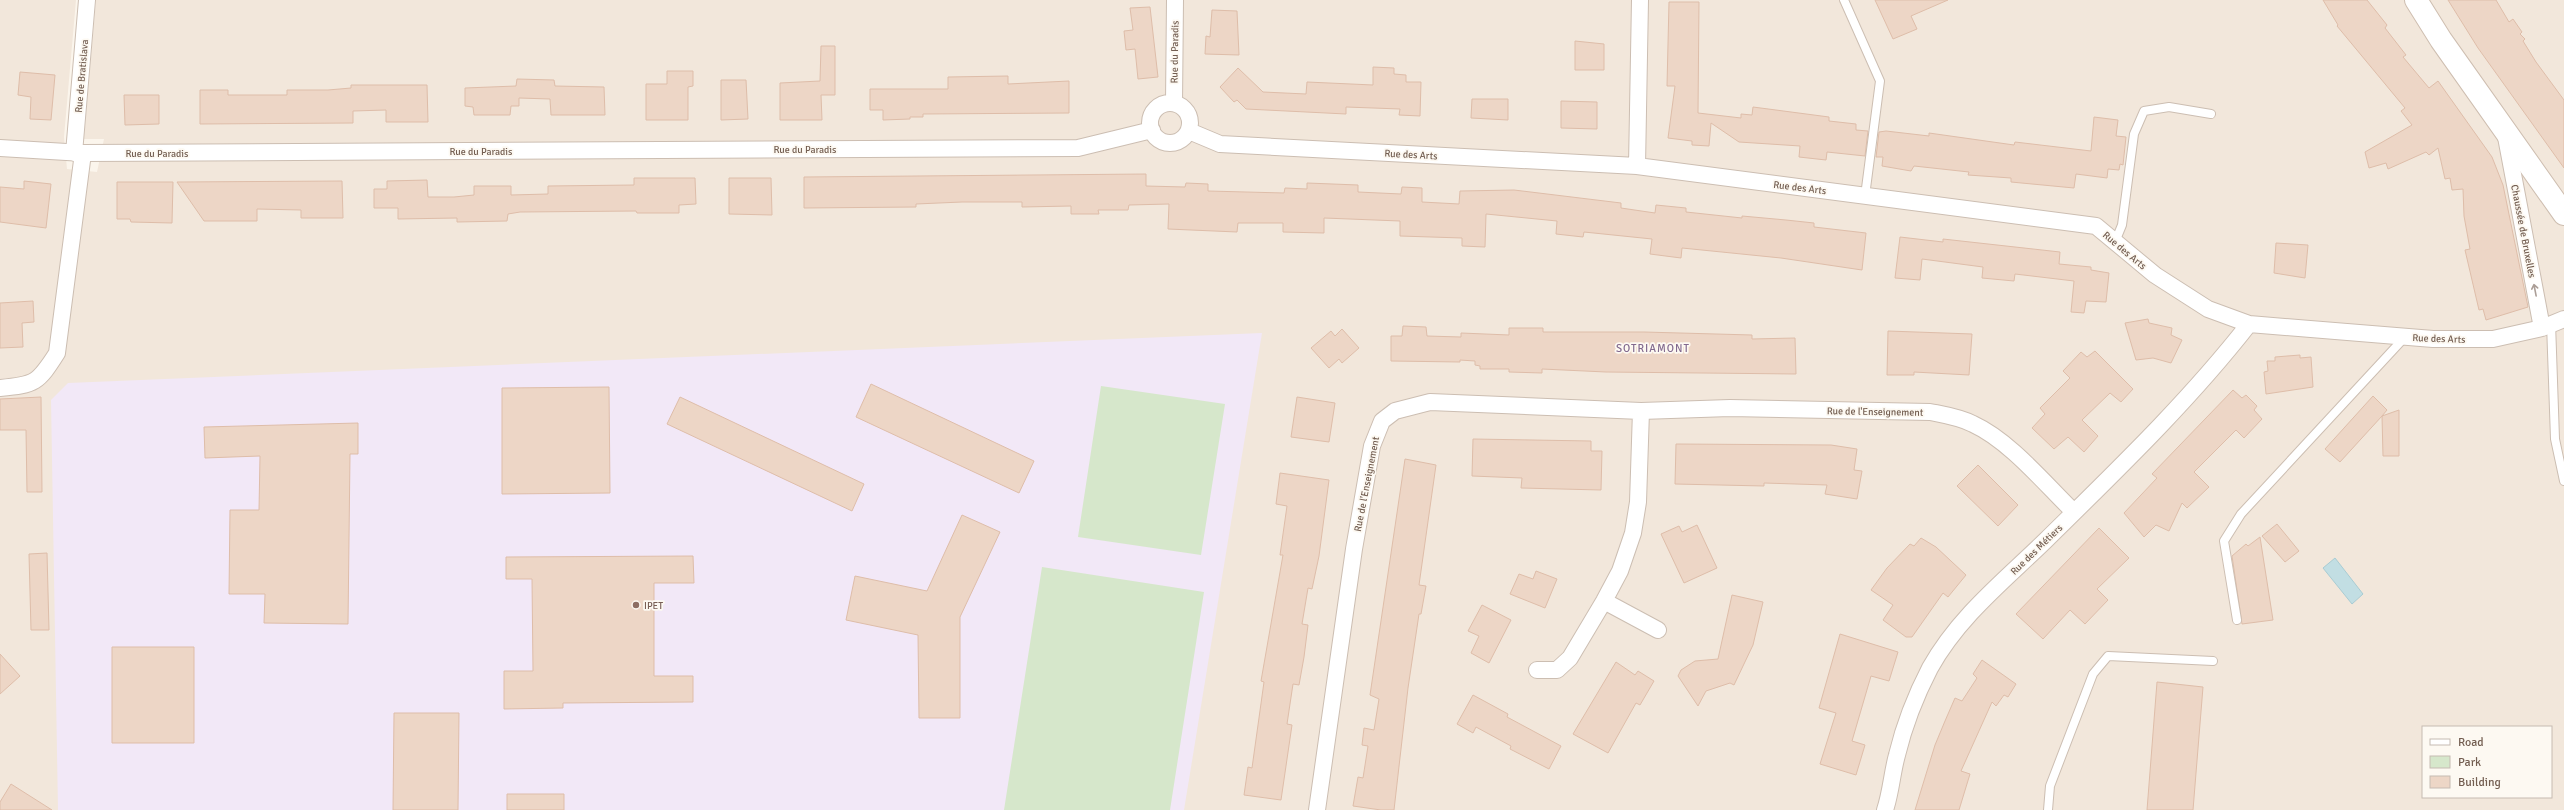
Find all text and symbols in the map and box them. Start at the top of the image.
street label: Rue du Paradis [1168,20,1182,84]
street label: Rue de Bratislava [73,39,91,113]
street label: Rue du Paradis [774,144,837,156]
street label: Rue du Paradis [450,146,513,158]
street label: Rue du Paradis [126,148,189,160]
street label: Rue des Arts [1384,148,1438,162]
street label: Rue des Arts [1773,179,1828,197]
street label: Chaussée de Bruxelles [2508,183,2538,280]
street label: Rue des Arts [2100,229,2149,273]
one-way arrow [2531,283,2539,296]
street label: Rue des Arts [2412,332,2466,346]
district label: SOTRIAMONT [1616,342,1690,355]
street label: Rue de l'Enseignement [1827,405,1924,419]
street label: Rue de l'Enseignement [1352,435,1382,533]
street label: Rue des Métiers [2008,521,2066,578]
marker: IPET [631,600,641,610]
place label: IPET [644,600,663,612]
legend [2422,726,2552,798]
text: Road [2458,735,2484,750]
text: Park [2458,755,2481,770]
text: Building [2458,775,2501,790]

